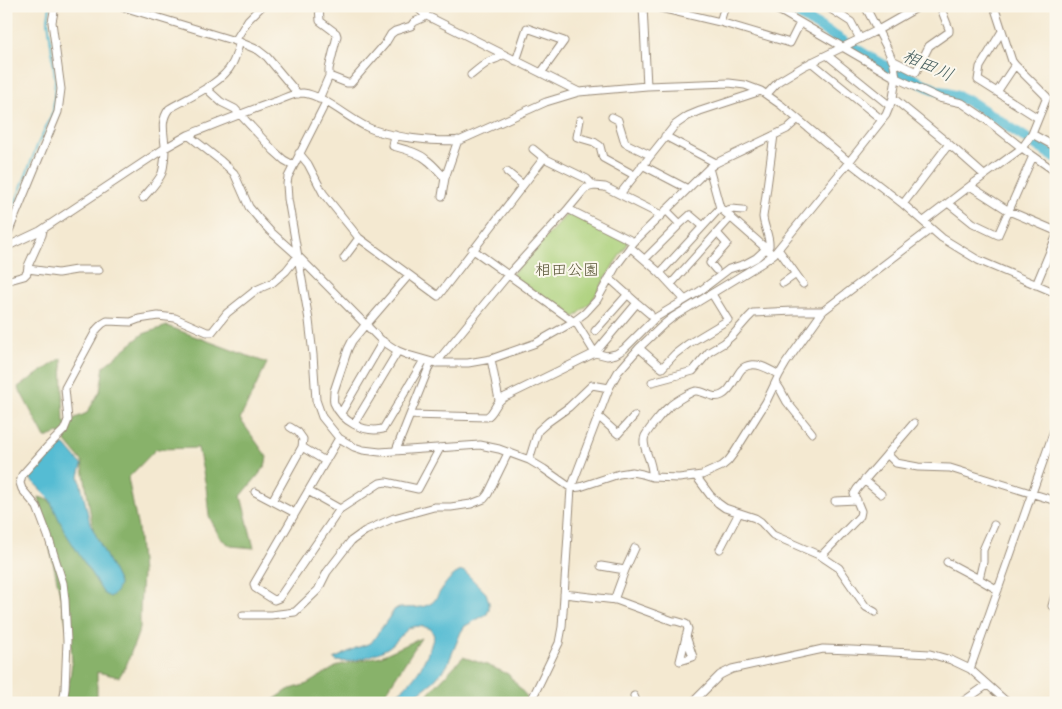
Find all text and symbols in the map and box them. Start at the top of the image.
water label: 相田川 [897,44,957,90]
park label: 相田公園 [535,259,599,283]

